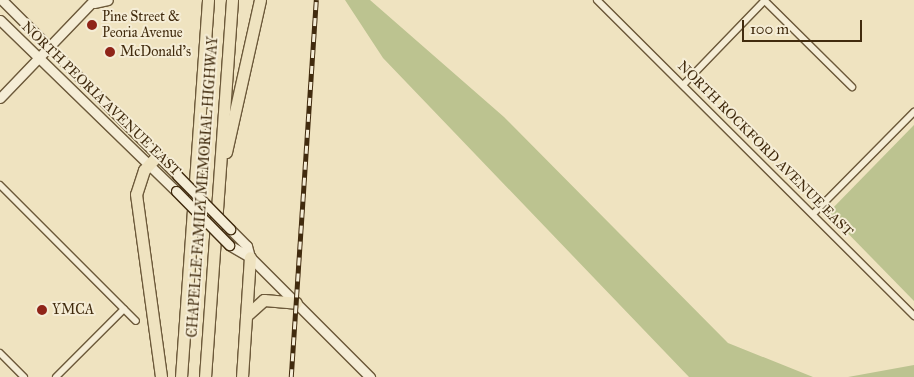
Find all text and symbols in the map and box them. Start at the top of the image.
place label: Pine Street & Peoria Avenue [102,9,183,41]
scale bar [744,10,864,42]
street label: NORTH PEORIA AVENUE EAST [18,18,184,180]
marker: Pine Street & Peoria Avenue [86,19,98,31]
text: 100 m [750,20,789,38]
street label: CHAPELLE FAMILY MEMORIAL HIGHWAY [184,36,222,338]
place label: McDonald's [120,44,191,60]
marker: McDonald's [104,46,116,58]
street label: NORTH ROCKFORD AVENUE EAST [674,58,856,240]
place label: YMCA [52,302,94,318]
marker: YMCA [36,304,48,316]

